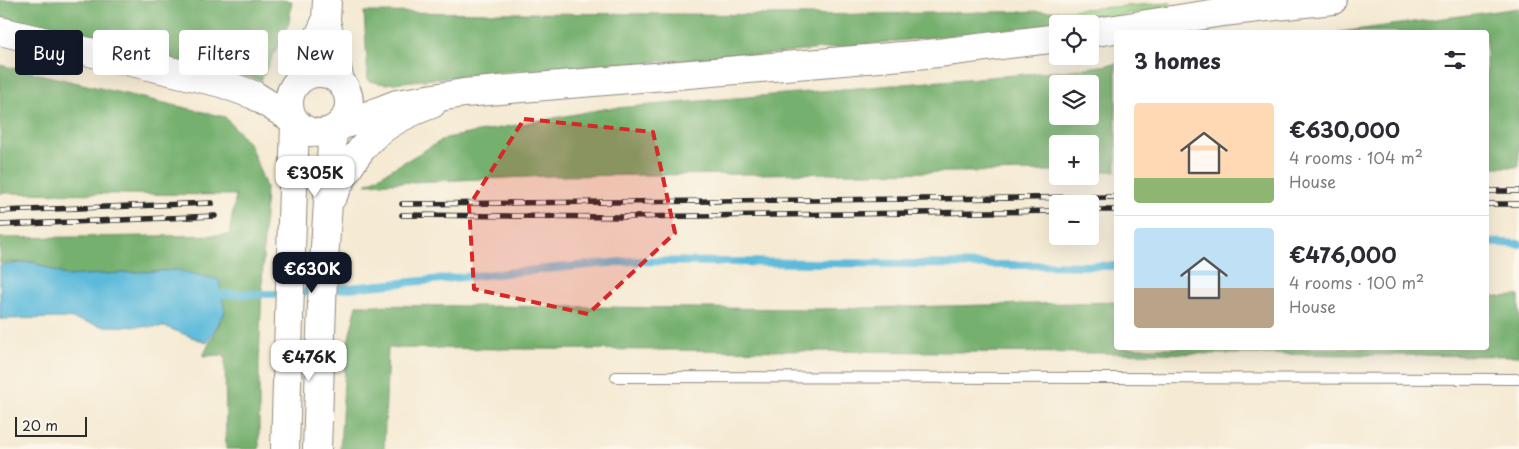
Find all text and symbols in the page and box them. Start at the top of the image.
map controls [1049,15,1099,245]
button: locate [1049,15,1099,65]
chip: Buy [15,30,83,75]
chip: Rent [93,30,169,75]
chip: Filters [179,30,268,75]
chip: New [278,30,352,75]
text: 3 homes [1134,44,1221,76]
icon: filters [1441,46,1469,74]
button: layers [1049,75,1099,125]
text: €630,000 [1289,113,1400,145]
icon: home [1174,123,1234,183]
button: + [1049,135,1099,185]
text: 4 rooms · 104 m² [1289,145,1423,169]
pin: €305K [280,156,350,198]
text: €305K [287,160,343,184]
text: House [1289,169,1336,193]
button: − [1049,195,1099,245]
text: €476,000 [1289,238,1396,270]
icon: home [1174,248,1234,308]
pin: €630K [277,252,347,294]
text: €630K [284,256,340,280]
text: 4 rooms · 100 m² [1289,270,1424,294]
text: House [1289,294,1336,318]
pin: €476K [274,340,344,382]
text: €476K [282,344,336,368]
scale bar [15,414,88,437]
text: 20 m [22,415,58,436]

